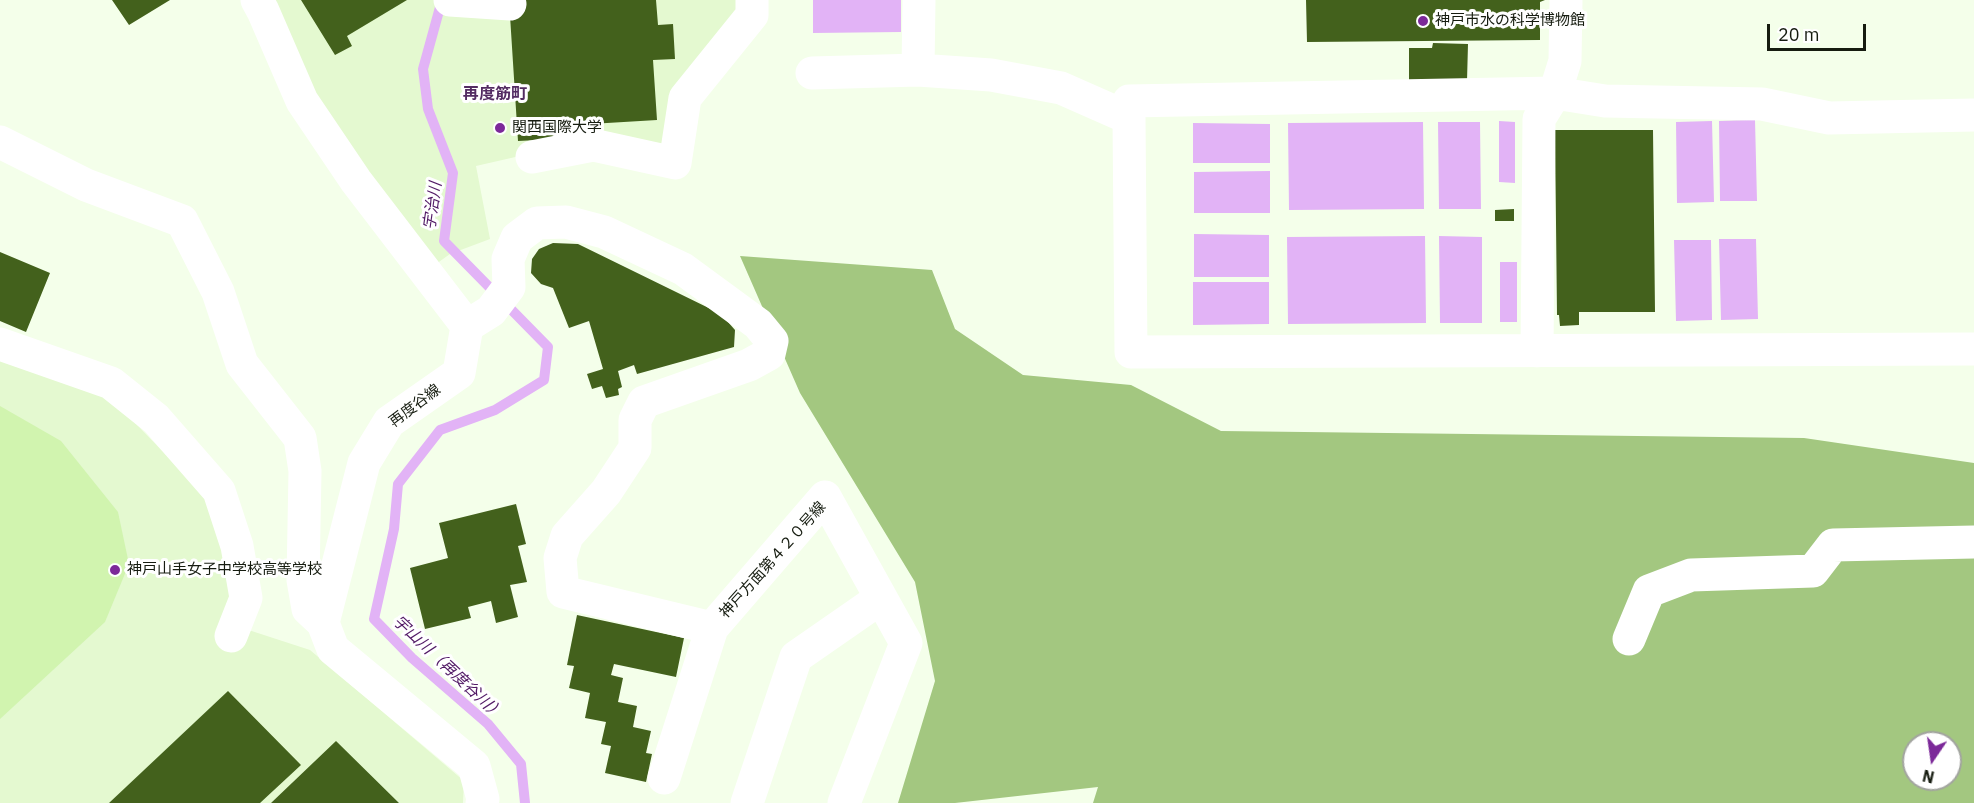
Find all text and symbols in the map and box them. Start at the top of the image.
place label: 神戸市水の科学博物館 [1435,12,1585,30]
scale bar [1770,12,1869,50]
marker: 神戸市水の科学博物館 [1416,14,1430,28]
text: 20 m [1778,23,1820,46]
district label: 再度筋町 [463,84,527,104]
place label: 関西国際大学 [512,119,602,137]
marker: 関西国際大学 [493,121,507,135]
water label: 宇治川 [420,181,446,231]
street label: 再度谷線 [386,381,444,431]
street label: 神戸方面第４２０号線 [716,498,830,622]
place label: 神戸山手女子中学校高等学校 [127,561,322,579]
marker: 神戸山手女子中学校高等学校 [108,563,122,577]
water label: 宇山川（再度谷川） [389,612,507,724]
north arrow [1902,731,1962,791]
text: N [1921,766,1936,788]

